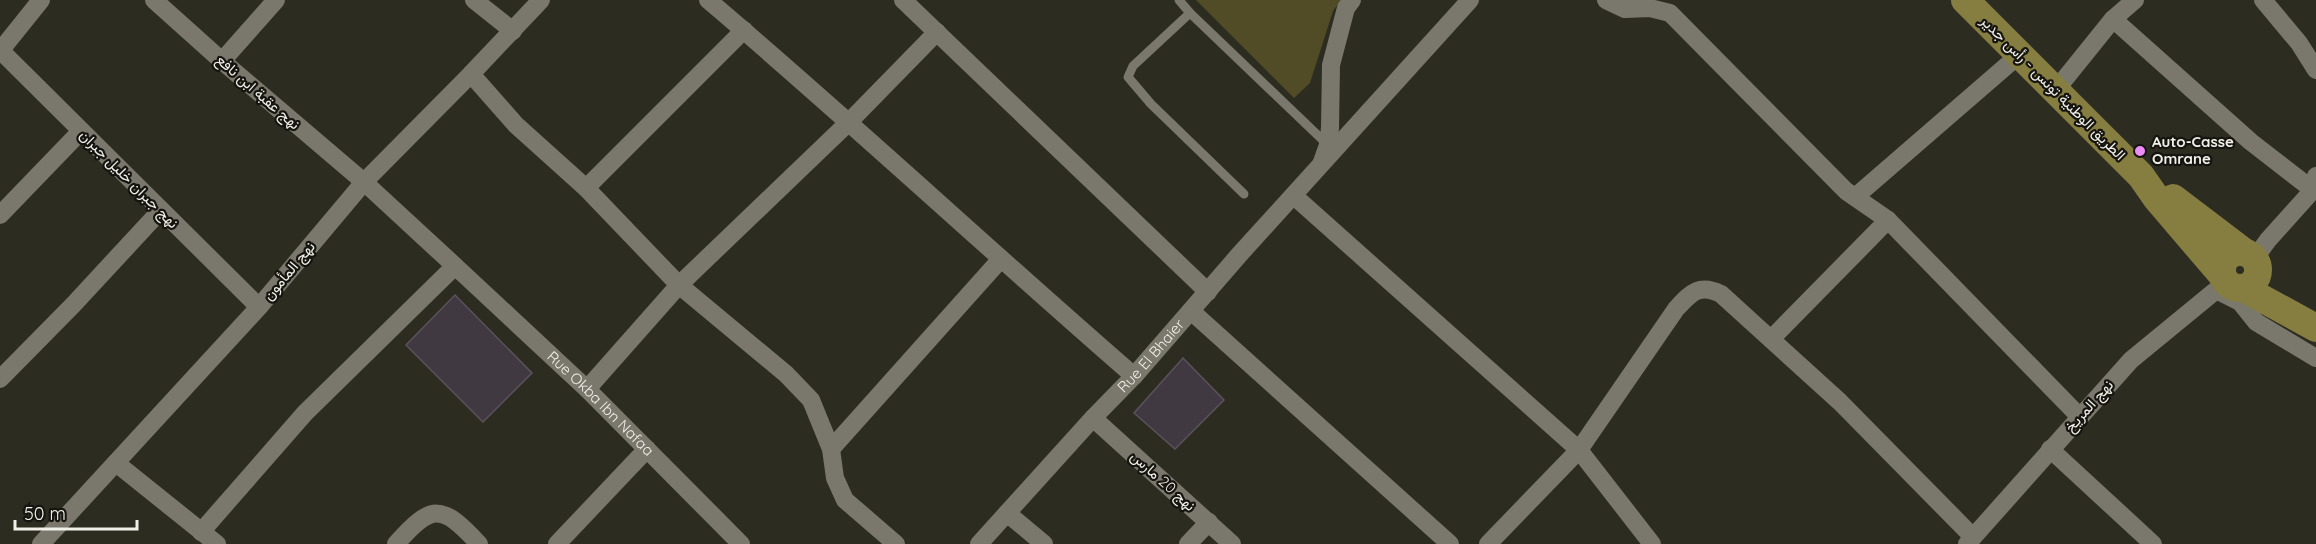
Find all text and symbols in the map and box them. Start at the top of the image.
street label: الطريق الوطنية تونس - رأس جدير [1975,10,2130,165]
street label: نهج عقبة ابن نافع [211,50,304,135]
street label: نهج جبران خليل جبران [74,125,183,234]
place label: Auto-Casse Omrane [2152,132,2234,168]
marker: Auto-Casse Omrane [2133,144,2147,158]
street label: نهج المأمون [258,237,320,305]
street label: Rue El Bhaier [1113,315,1188,396]
street label: Rue Okba Ibn Nafaa [543,347,658,460]
street label: نهج المريخ [2060,375,2119,437]
street label: نهج 20 مارس [1125,446,1200,516]
scale bar [15,493,136,531]
text: 50 m [24,502,66,525]

